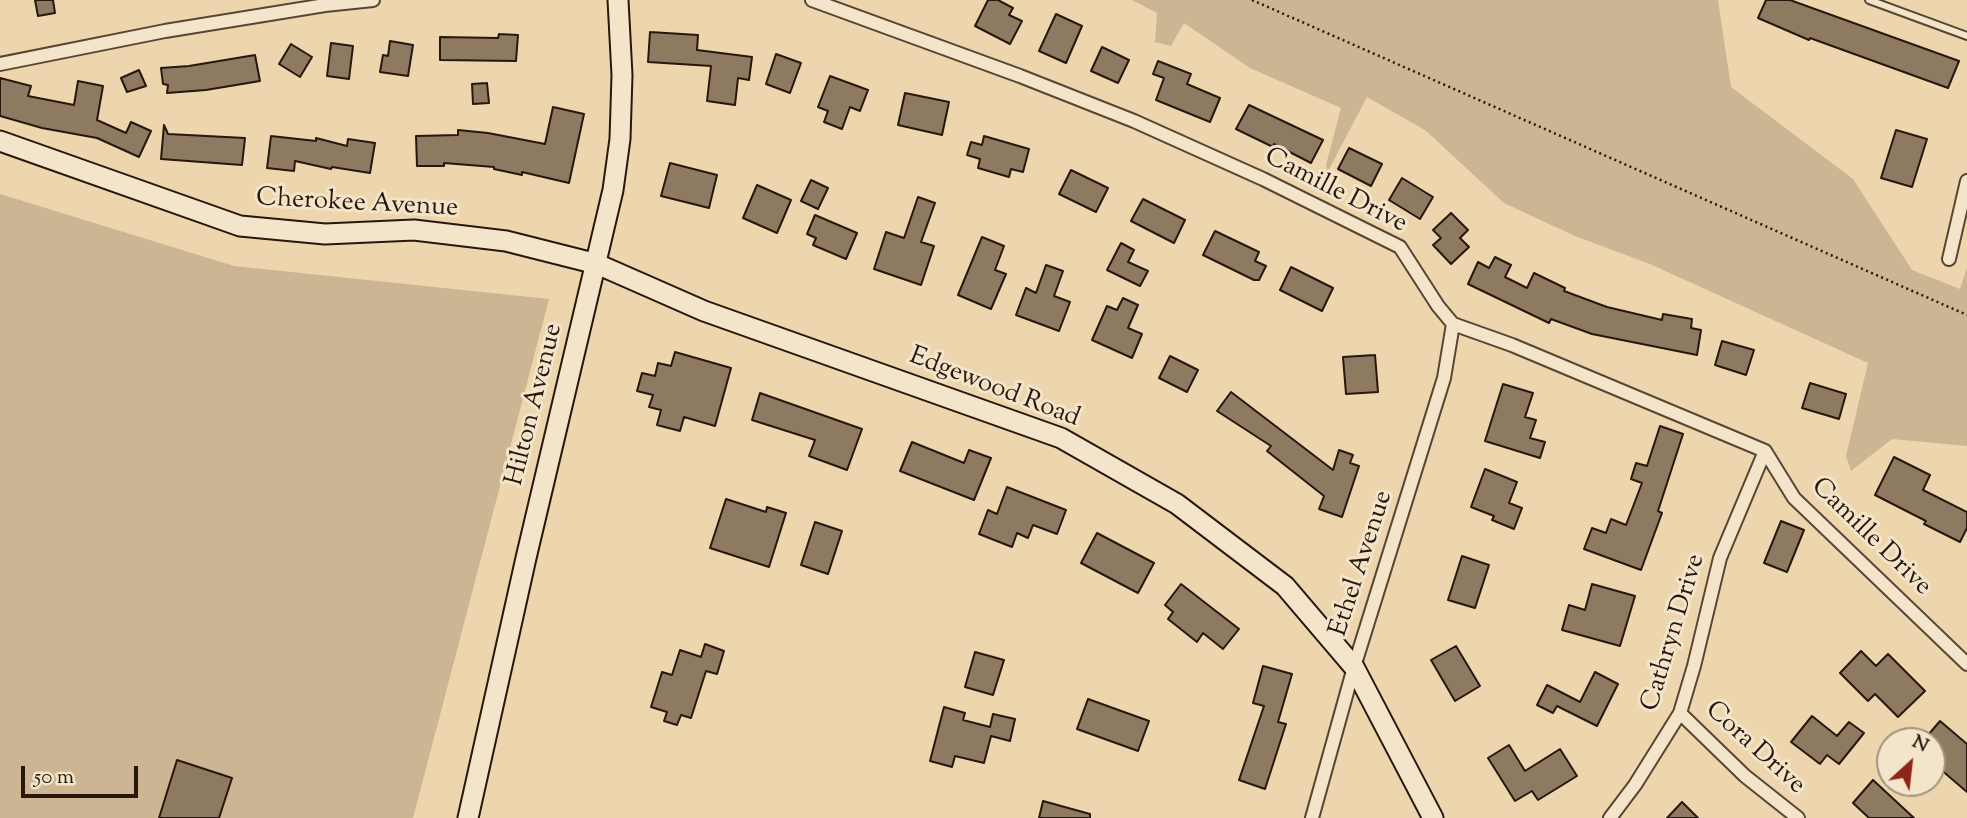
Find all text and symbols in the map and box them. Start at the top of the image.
street label: Camille Drive [1258,143,1412,241]
street label: Cherokee Avenue [255,184,459,226]
street label: Hilton Avenue [501,321,571,489]
street label: Edgewood Road [904,342,1084,436]
street label: Camille Drive [1803,473,1937,603]
street label: Ethel Avenue [1325,487,1401,641]
street label: Cathryn Drive [1636,551,1714,715]
street label: Cora Drive [1697,696,1811,802]
north arrow [1876,727,1946,797]
text: N [1907,729,1933,760]
scale bar [24,752,142,796]
text: 50 m [34,763,74,793]

